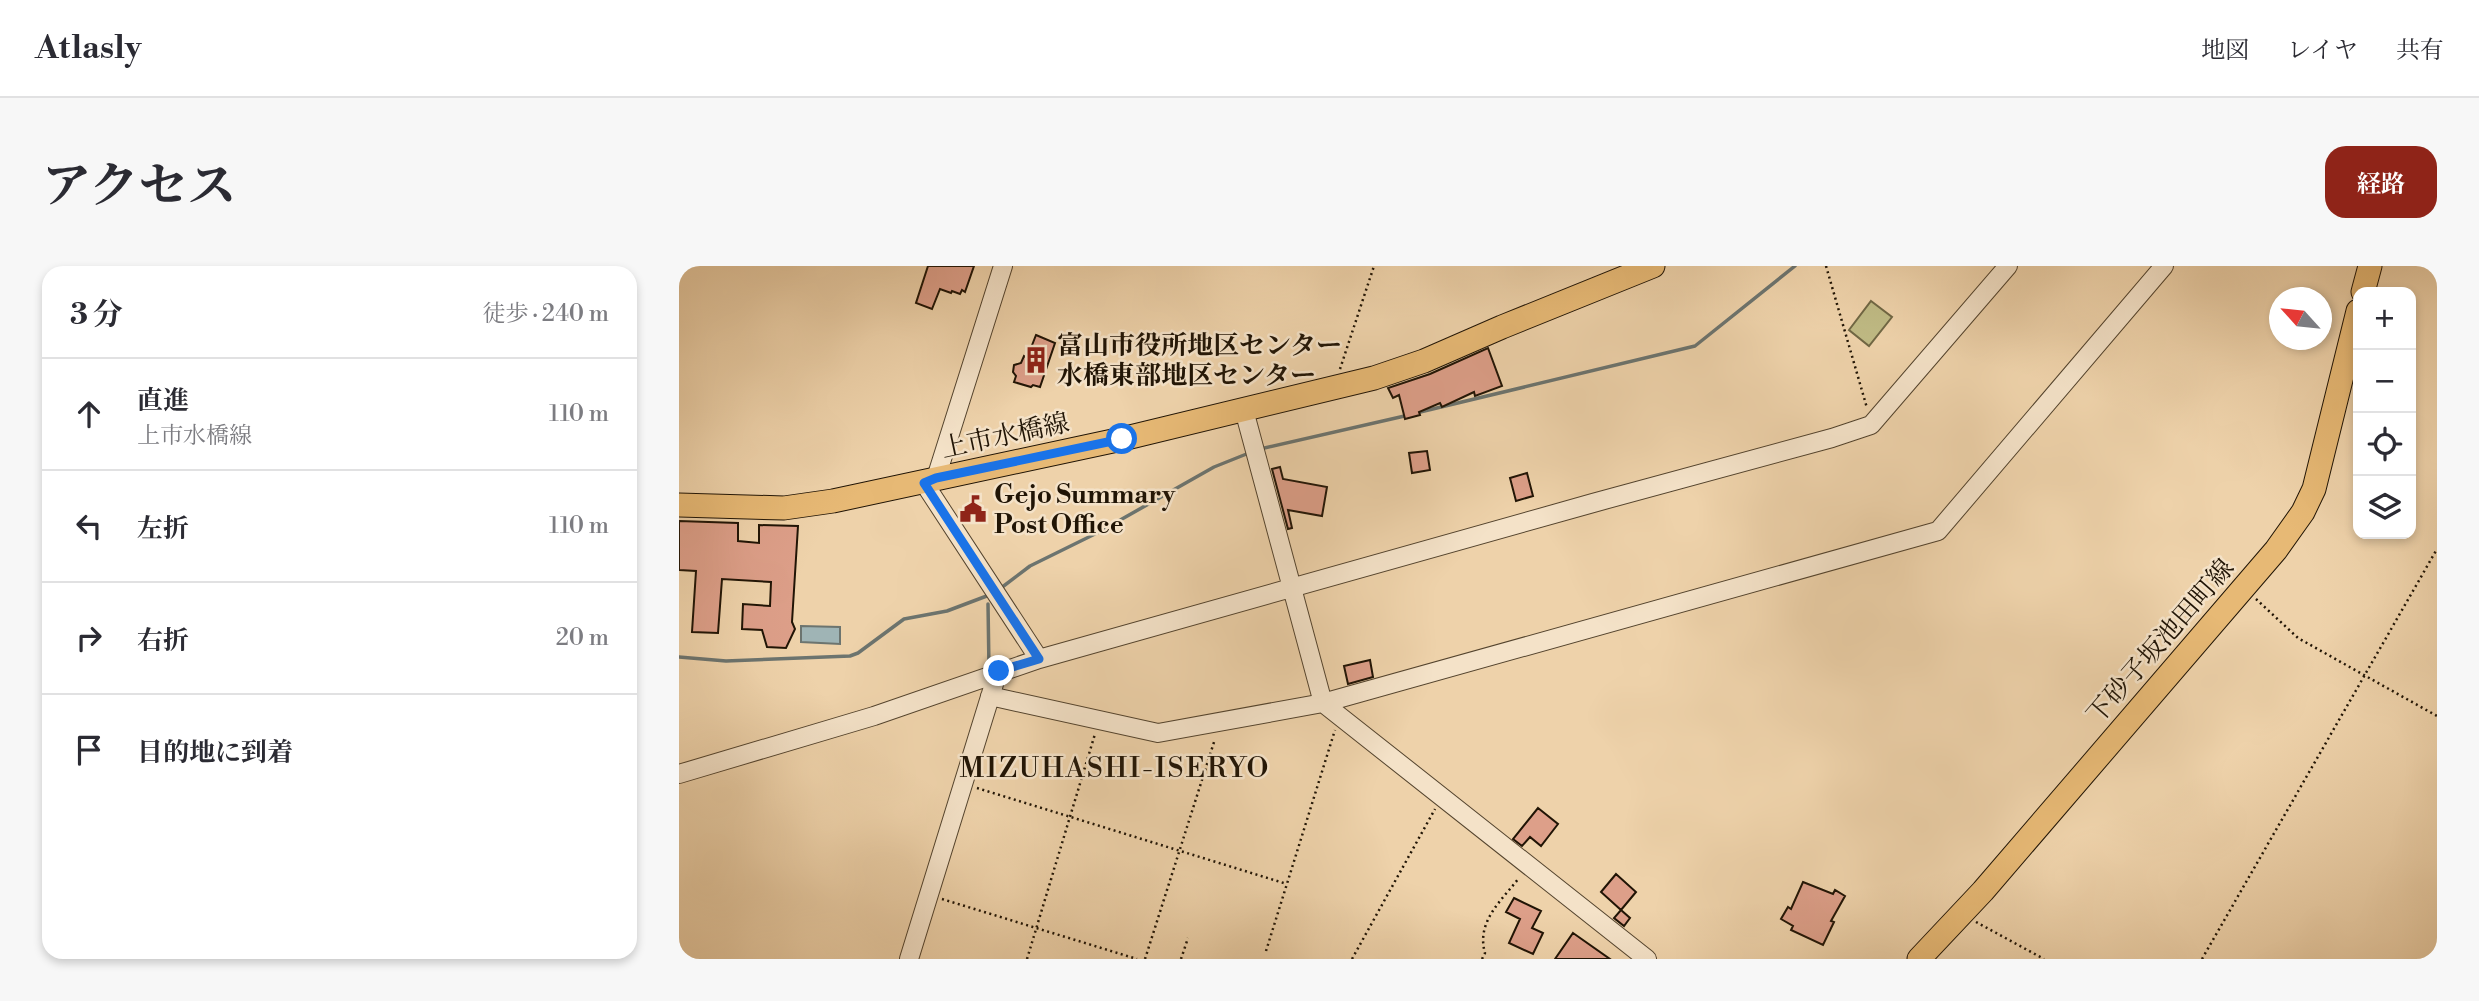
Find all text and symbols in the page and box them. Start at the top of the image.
text: Atlasly [35,28,141,69]
text: 地図 [2201,36,2249,66]
text: レイヤ [2287,36,2358,66]
text: 共有 [2396,36,2444,66]
button: 経路 [2325,146,2437,218]
text: アクセス [42,157,237,218]
north arrow [2269,287,2332,350]
map controls [2353,287,2416,539]
button: + [2353,287,2416,350]
text: 3 分 [70,296,123,334]
text: 徒歩 · 240 m [483,300,609,328]
place label: 富山市役所地区センター 水橋東部地区センター [1057,330,1342,392]
building icon: 富山市役所地区センター 水橋東部地区センター [1021,345,1051,375]
button: − [2353,350,2416,413]
text: 直進 [137,385,189,417]
icon: ahead [70,395,108,433]
text: 110 m [549,400,609,428]
street label: 上市水橋線 [938,407,1072,465]
button: locate [2353,413,2416,476]
text: 上市水橋線 [137,422,252,450]
route start [1106,423,1137,454]
button: layers [2353,476,2416,539]
place label: Gejo Summary Post Office [994,479,1176,541]
public building icon: Gejo Summary Post Office [958,494,988,524]
icon: left [70,507,108,545]
text: 110 m [549,512,609,540]
text: 左折 [137,513,189,545]
street label: 下砂子坂池田町線 [2080,553,2241,731]
icon: right [70,619,108,657]
text: 20 m [556,624,609,652]
text: 右折 [137,625,189,657]
route end [983,655,1014,686]
icon: arrive [70,731,108,769]
text: 目的地に到着 [137,737,293,769]
district label: MIZUHASHI-ISERYO [960,751,1270,786]

